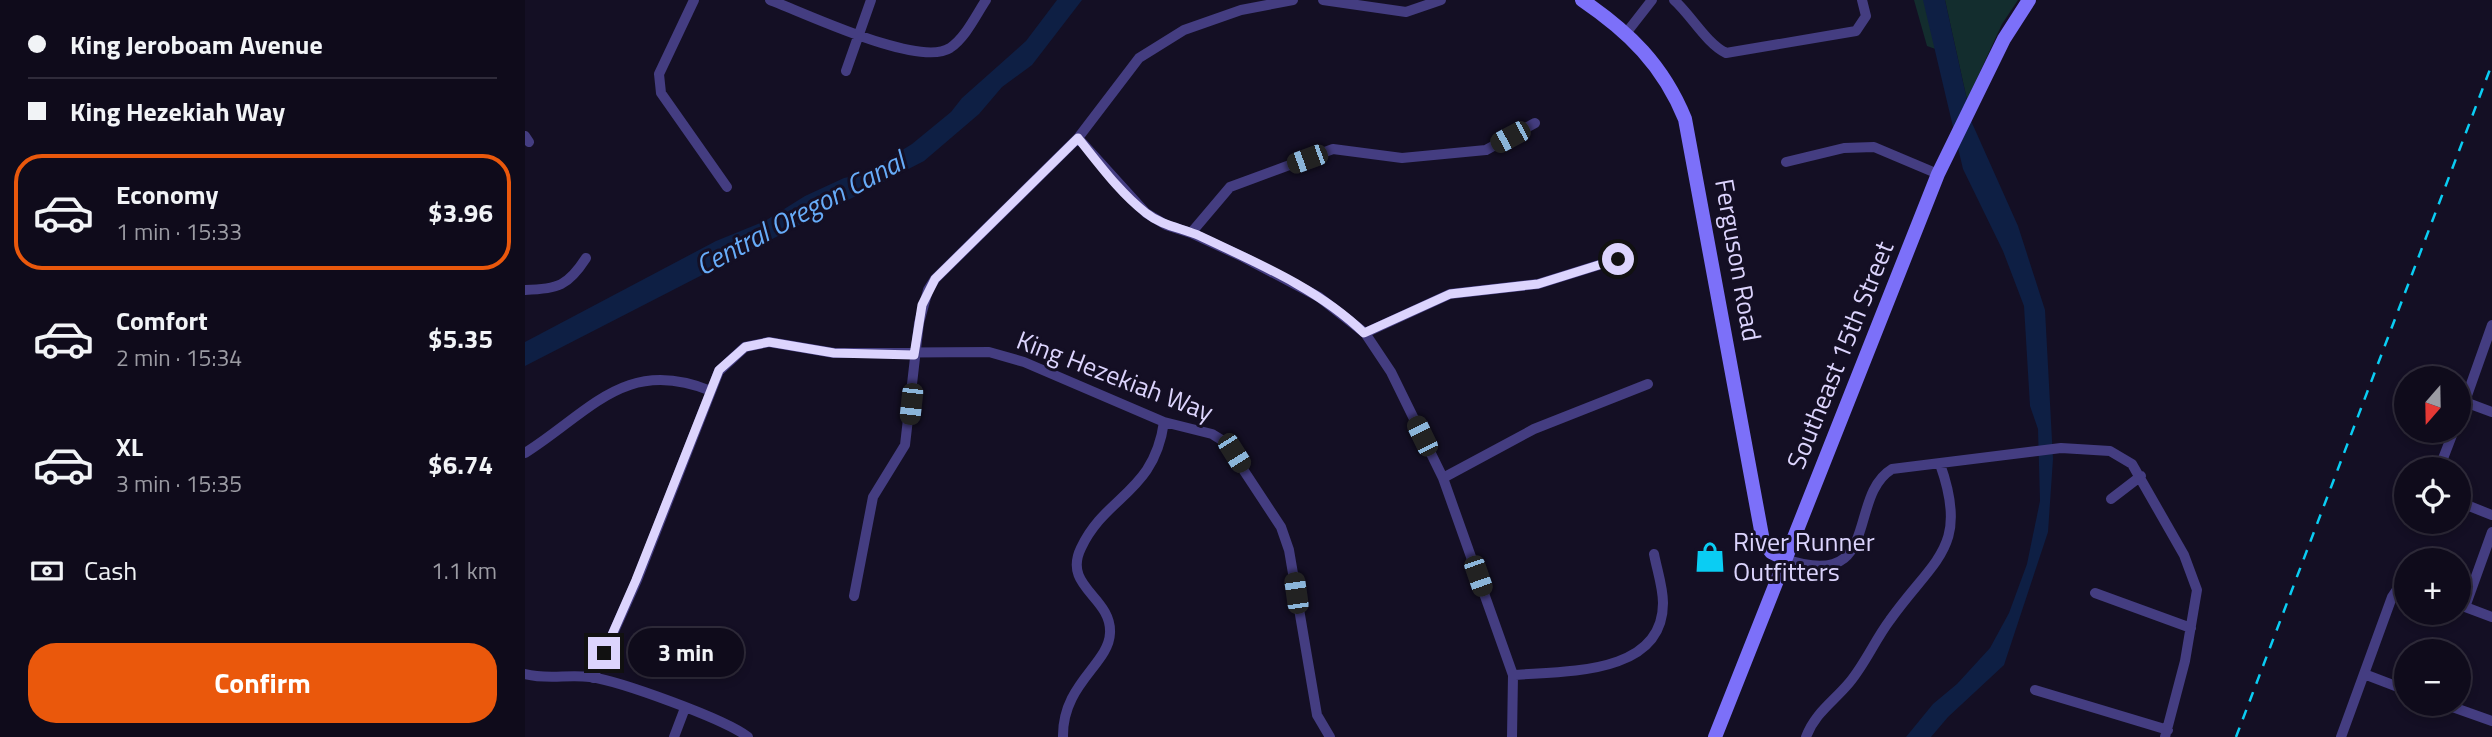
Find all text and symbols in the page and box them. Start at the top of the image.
text: King Jeroboam Avenue [70,25,323,64]
text: King Hezekiah Way [70,92,285,131]
car [1487,118,1534,156]
water label: Central Oregon Canal [687,138,915,286]
car [1284,142,1331,176]
text: Economy [116,175,218,214]
street label: Ferguson Road [1705,176,1772,344]
icon: car [32,181,95,244]
text: $3.96 [428,193,493,232]
text: 1 min · 15:33 [116,214,242,249]
street label: Southeast 15th Street [1776,235,1903,475]
route start [1602,243,1634,275]
text: Comfort [116,301,208,340]
icon: car [32,307,95,370]
text: $5.35 [428,319,493,358]
street label: King Hezekiah Way [1011,320,1219,431]
text: 2 min · 15:34 [116,340,242,375]
north arrow [2394,366,2471,443]
map controls [2394,366,2471,716]
car [899,382,924,426]
car [1404,413,1441,459]
text: XL [116,427,143,466]
car [1214,430,1255,476]
icon: car [32,433,95,496]
text: $6.74 [428,445,493,484]
button: locate [2394,457,2471,534]
text: 3 min · 15:35 [116,466,242,501]
place label: River Runner Outfitters [1733,522,1875,591]
shop icon: River Runner Outfitters [1693,540,1727,574]
button: + [2394,548,2471,625]
text: Cash [84,551,137,590]
icon: cash [28,552,66,590]
text: 1.1 km [431,553,497,588]
car [1462,553,1495,599]
car [1283,571,1310,615]
callout: 3 min [629,628,744,678]
text: 3 min [658,635,714,670]
route end [588,637,620,669]
button: − [2394,639,2471,716]
button: Confirm [28,643,497,723]

